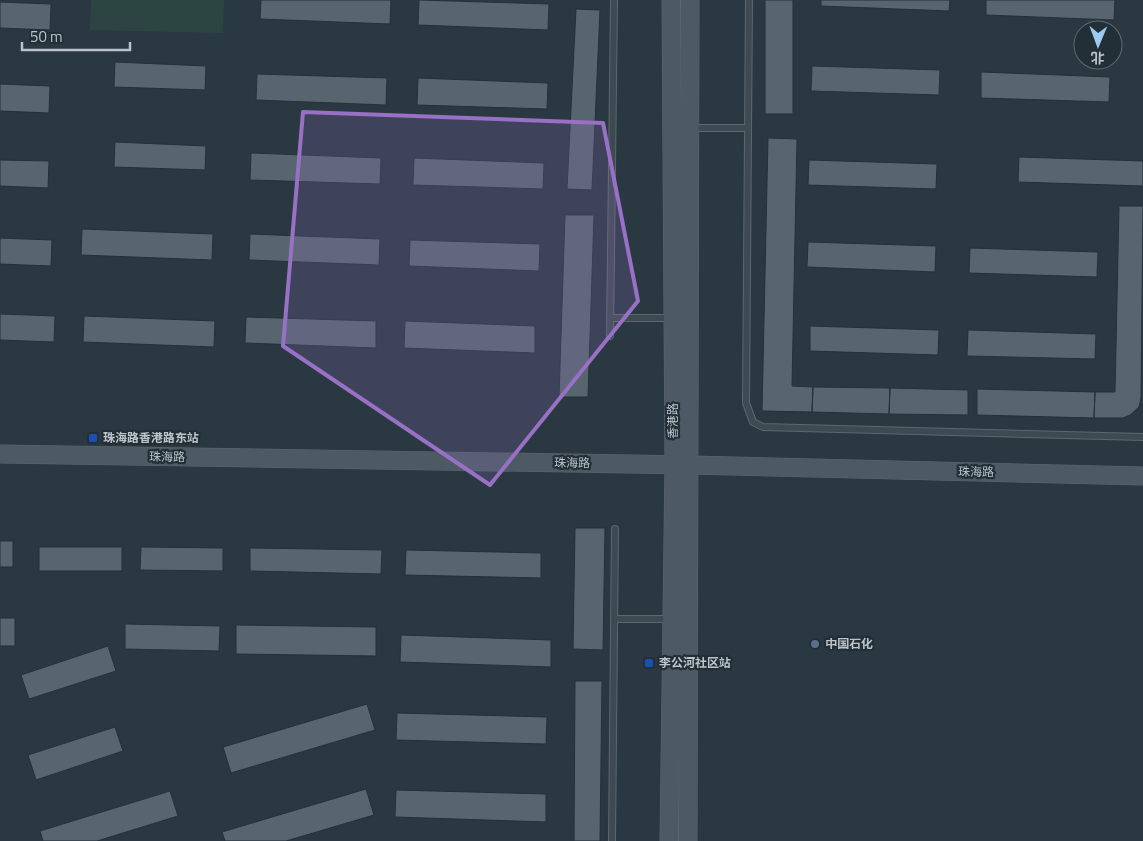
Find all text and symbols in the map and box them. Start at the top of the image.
scale bar [22,20,130,52]
north arrow [1073,20,1123,70]
text: 50 m [30,25,63,48]
text: 北 [1091,48,1105,69]
street label: 香港路 [663,403,682,439]
place label: 珠海路香港路东站 [103,428,199,447]
marker: 珠海路香港路东站 [87,432,99,444]
street label: 珠海路 [149,447,185,466]
street label: 珠海路 [554,453,590,472]
street label: 珠海路 [958,462,994,481]
place label: 中国石化 [825,634,873,653]
marker: 中国石化 [809,638,821,650]
place label: 李公河社区站 [659,653,731,672]
marker: 李公河社区站 [643,657,655,669]

